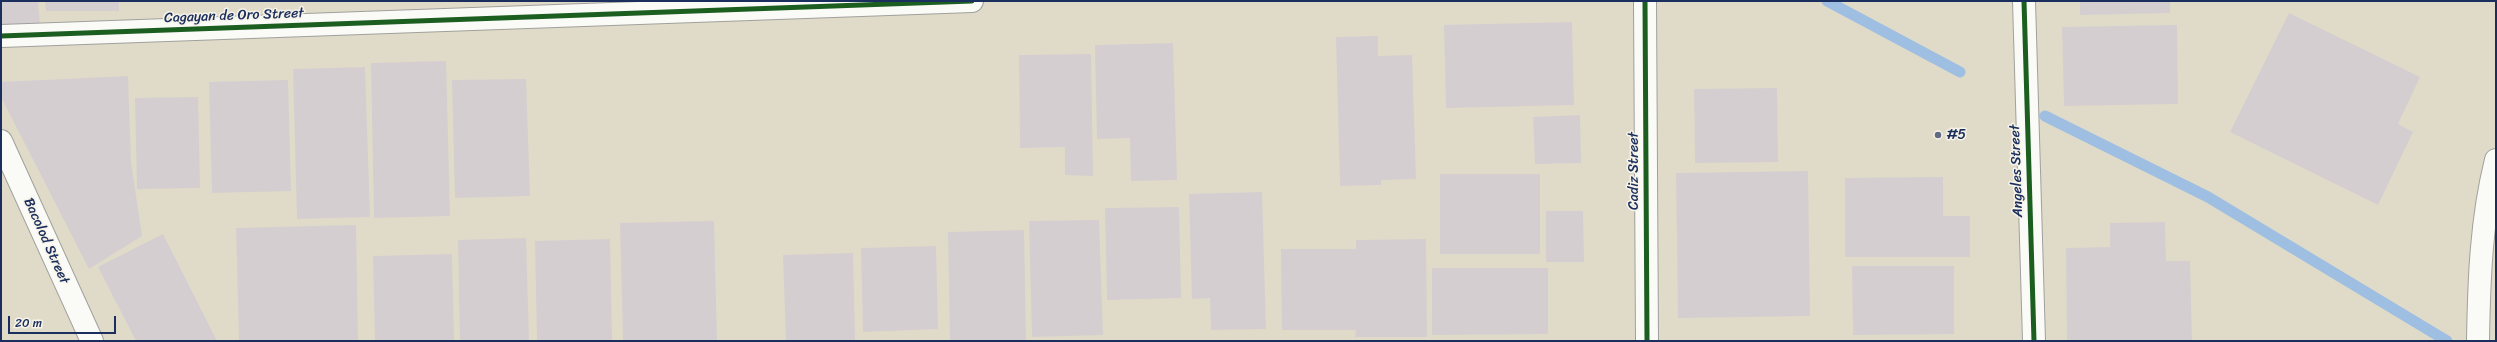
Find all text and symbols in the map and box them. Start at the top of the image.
street label: Cagayan de Oro Street [164,5,304,27]
street label: Angeles Street [2007,124,2027,218]
place label: #5 [1946,127,1966,143]
marker: #5 [1933,130,1943,140]
street label: Cadiz Street [1626,132,1642,210]
street label: Bacolod Street [19,195,73,287]
scale bar [10,308,118,334]
text: 20 m [15,312,42,334]

